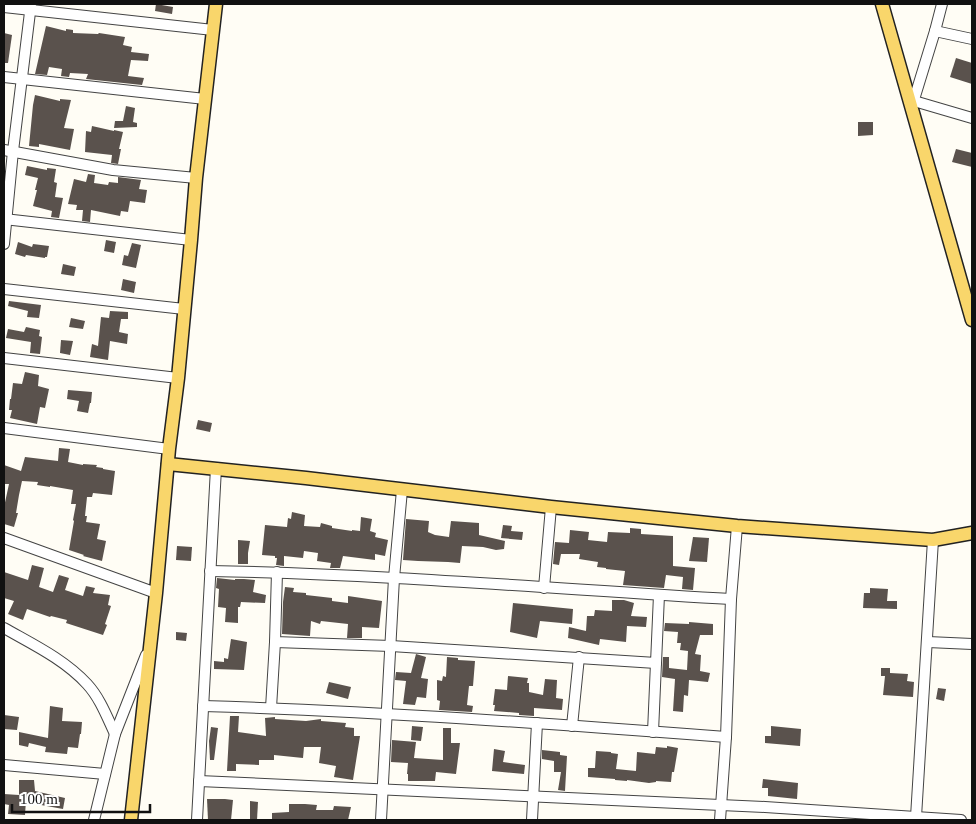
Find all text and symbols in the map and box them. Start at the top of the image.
scale bar [12,782,150,814]
text: 100 m [20,791,58,807]

